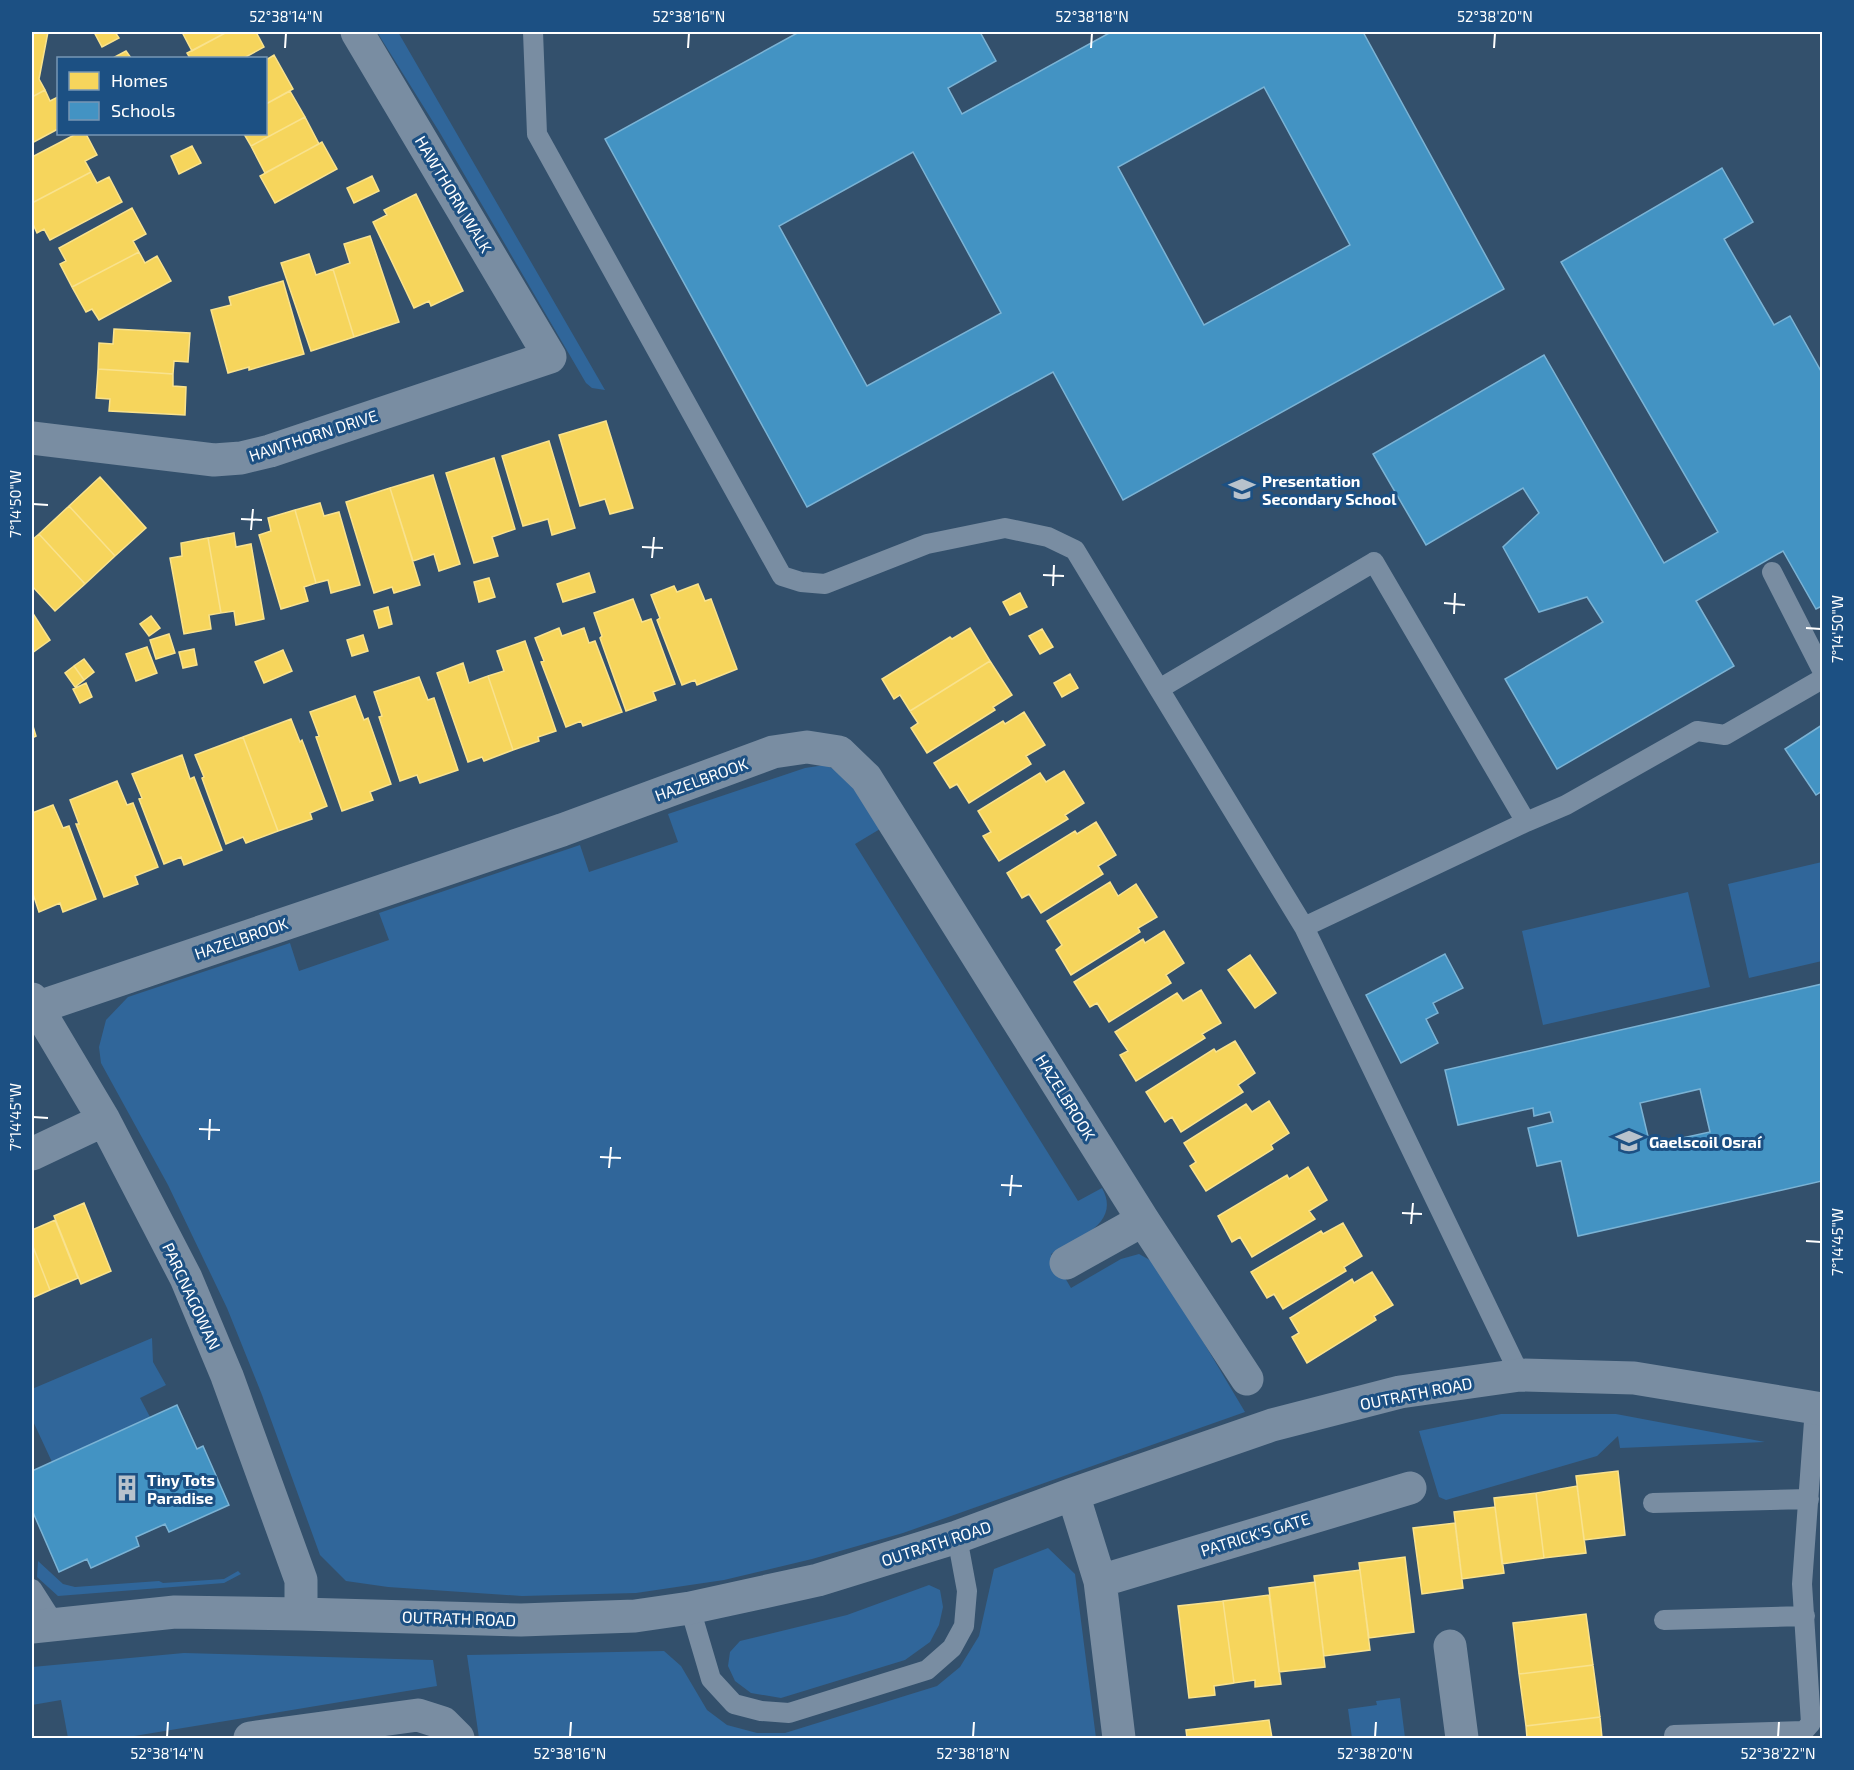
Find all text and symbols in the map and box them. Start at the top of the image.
text: 52°38'14"N [249,7,323,25]
text: 52°38'16"N [653,7,725,25]
text: 52°38'18"N [1055,7,1129,25]
text: 52°38'20"N [1457,7,1533,25]
legend [57,57,267,135]
text: Homes [111,69,168,91]
text: Schools [111,99,175,121]
street label: HAWTHORN WALK [412,132,497,256]
street label: HAWTHORN DRIVE [246,405,380,465]
text: 7°14'50"W [6,470,24,538]
place label: Presentation Secondary School [1262,471,1397,509]
school or university icon: Presentation Secondary School [1227,474,1257,504]
text: 7°14'50"W [1828,595,1846,663]
street label: HAZELBROOK [652,753,751,805]
street label: HAZELBROOK [192,913,291,963]
street label: HAZELBROOK [1032,1051,1100,1144]
text: 7°14'45"W [6,1083,24,1151]
school or university icon: Gaelscoil Osraí [1614,1126,1644,1156]
place label: Gaelscoil Osraí [1649,1132,1763,1151]
text: 7°14'45"W [1828,1208,1846,1276]
street label: PARCNAGOWAN [159,1240,225,1352]
street label: OUTRATH ROAD [1358,1373,1474,1413]
place label: Tiny Tots Paradise [147,1470,215,1507]
building icon: Tiny Tots Paradise [112,1473,142,1503]
street label: PATRICK'S GATE [1198,1508,1312,1560]
street label: OUTRATH ROAD [879,1516,993,1570]
street label: OUTRATH ROAD [402,1607,516,1629]
text: 52°38'14"N [130,1744,204,1762]
text: 52°38'16"N [534,1744,606,1762]
text: 52°38'18"N [936,1744,1010,1762]
text: 52°38'20"N [1337,1744,1413,1762]
text: 52°38'22"N [1740,1744,1816,1762]

